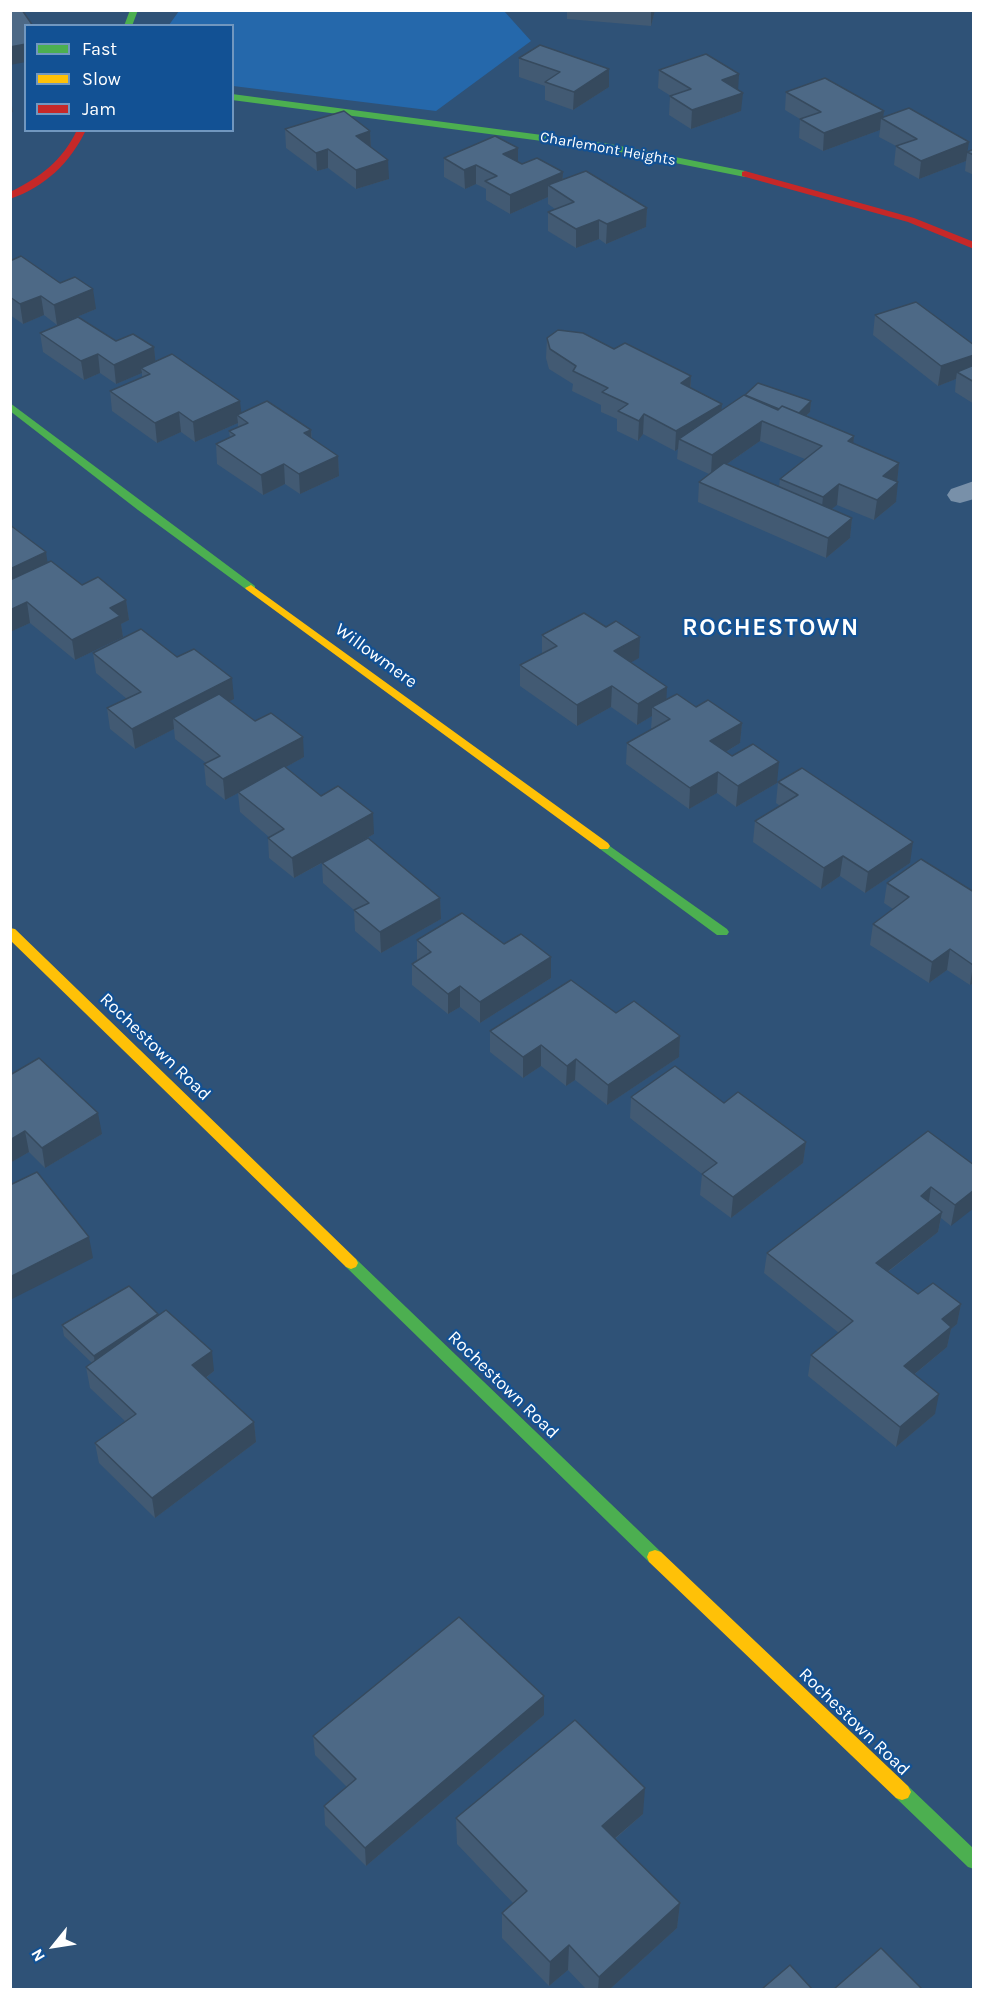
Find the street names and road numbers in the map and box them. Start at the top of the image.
street label: Charlemont Heights [539,128,677,170]
street label: Willowmere [331,619,421,693]
street label: Rochestown Road [95,989,215,1105]
street label: Rochestown Road [443,1327,563,1443]
street label: Rochestown Road [794,1664,914,1780]

